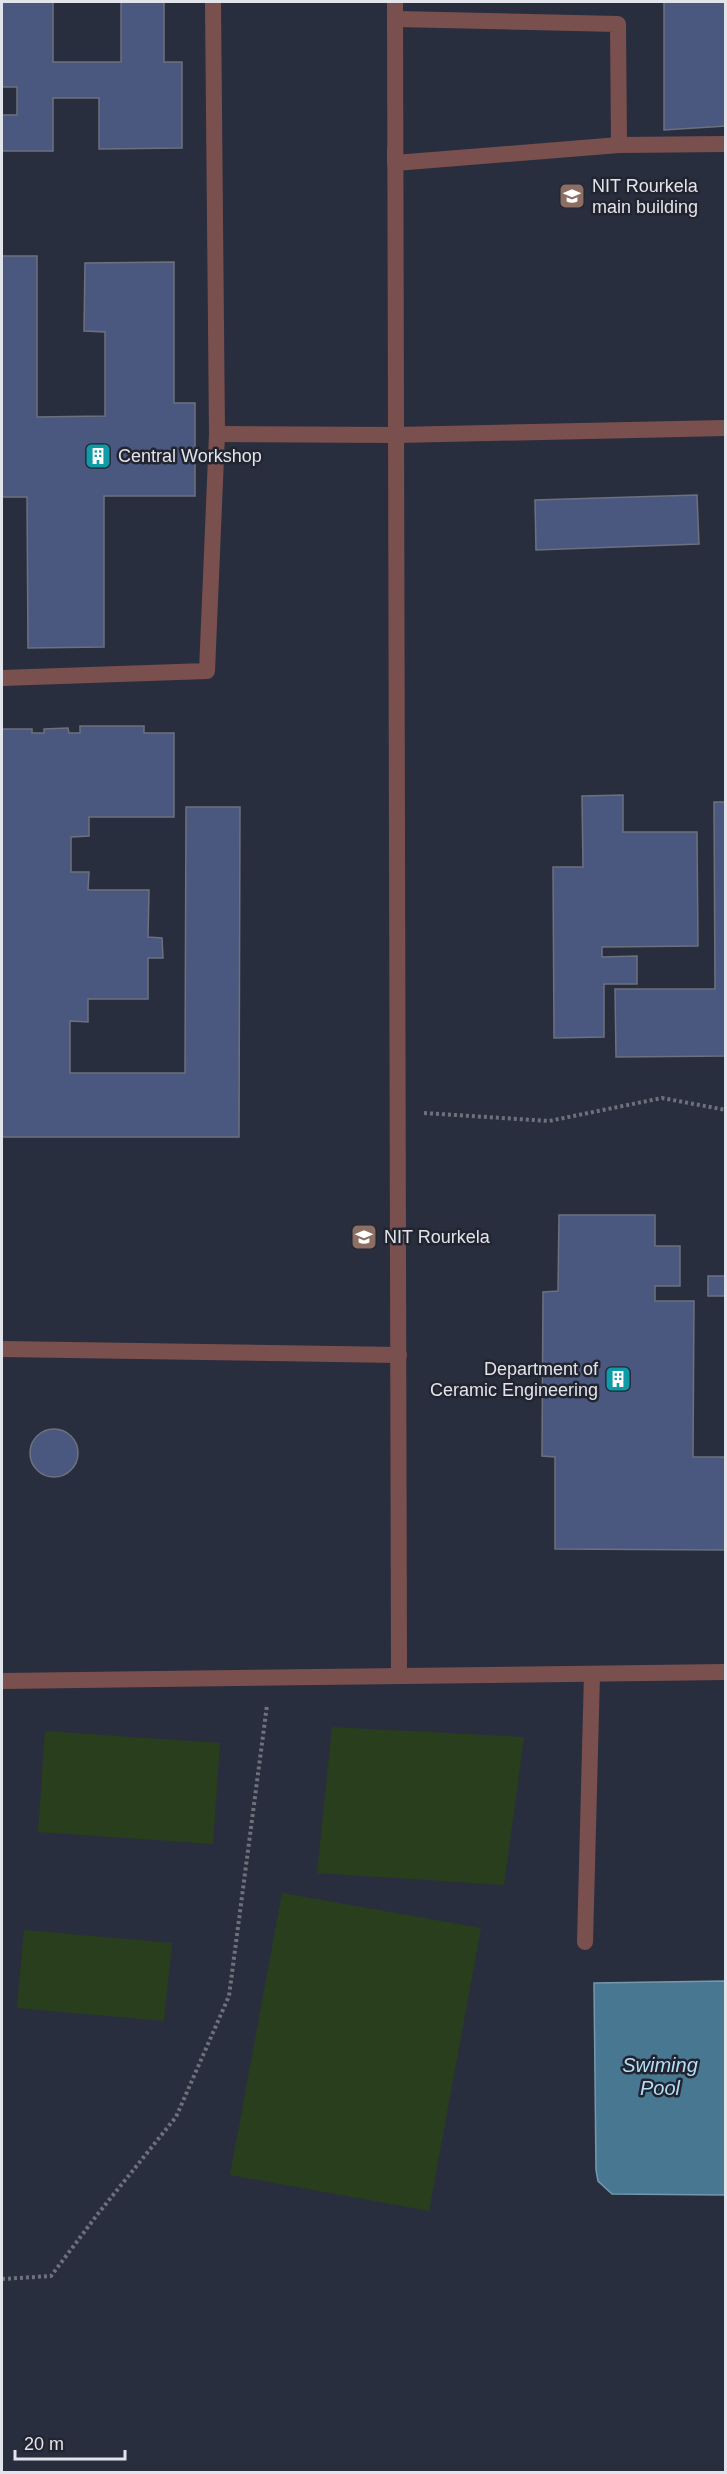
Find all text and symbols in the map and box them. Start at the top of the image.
place label: NIT Rourkela main building [592,176,699,217]
school or university icon: NIT Rourkela main building [557,181,587,211]
building icon: Central Workshop [83,441,113,471]
place label: Central Workshop [118,446,262,466]
school or university icon: NIT Rourkela [349,1222,379,1252]
place label: NIT Rourkela [384,1227,491,1247]
place label: Department of Ceramic Engineering [430,1359,599,1400]
building icon: Department of Ceramic Engineering [603,1364,633,1394]
water label: Swiming Pool [622,2054,698,2099]
scale bar [15,2423,124,2461]
text: 20 m [24,2434,64,2454]

